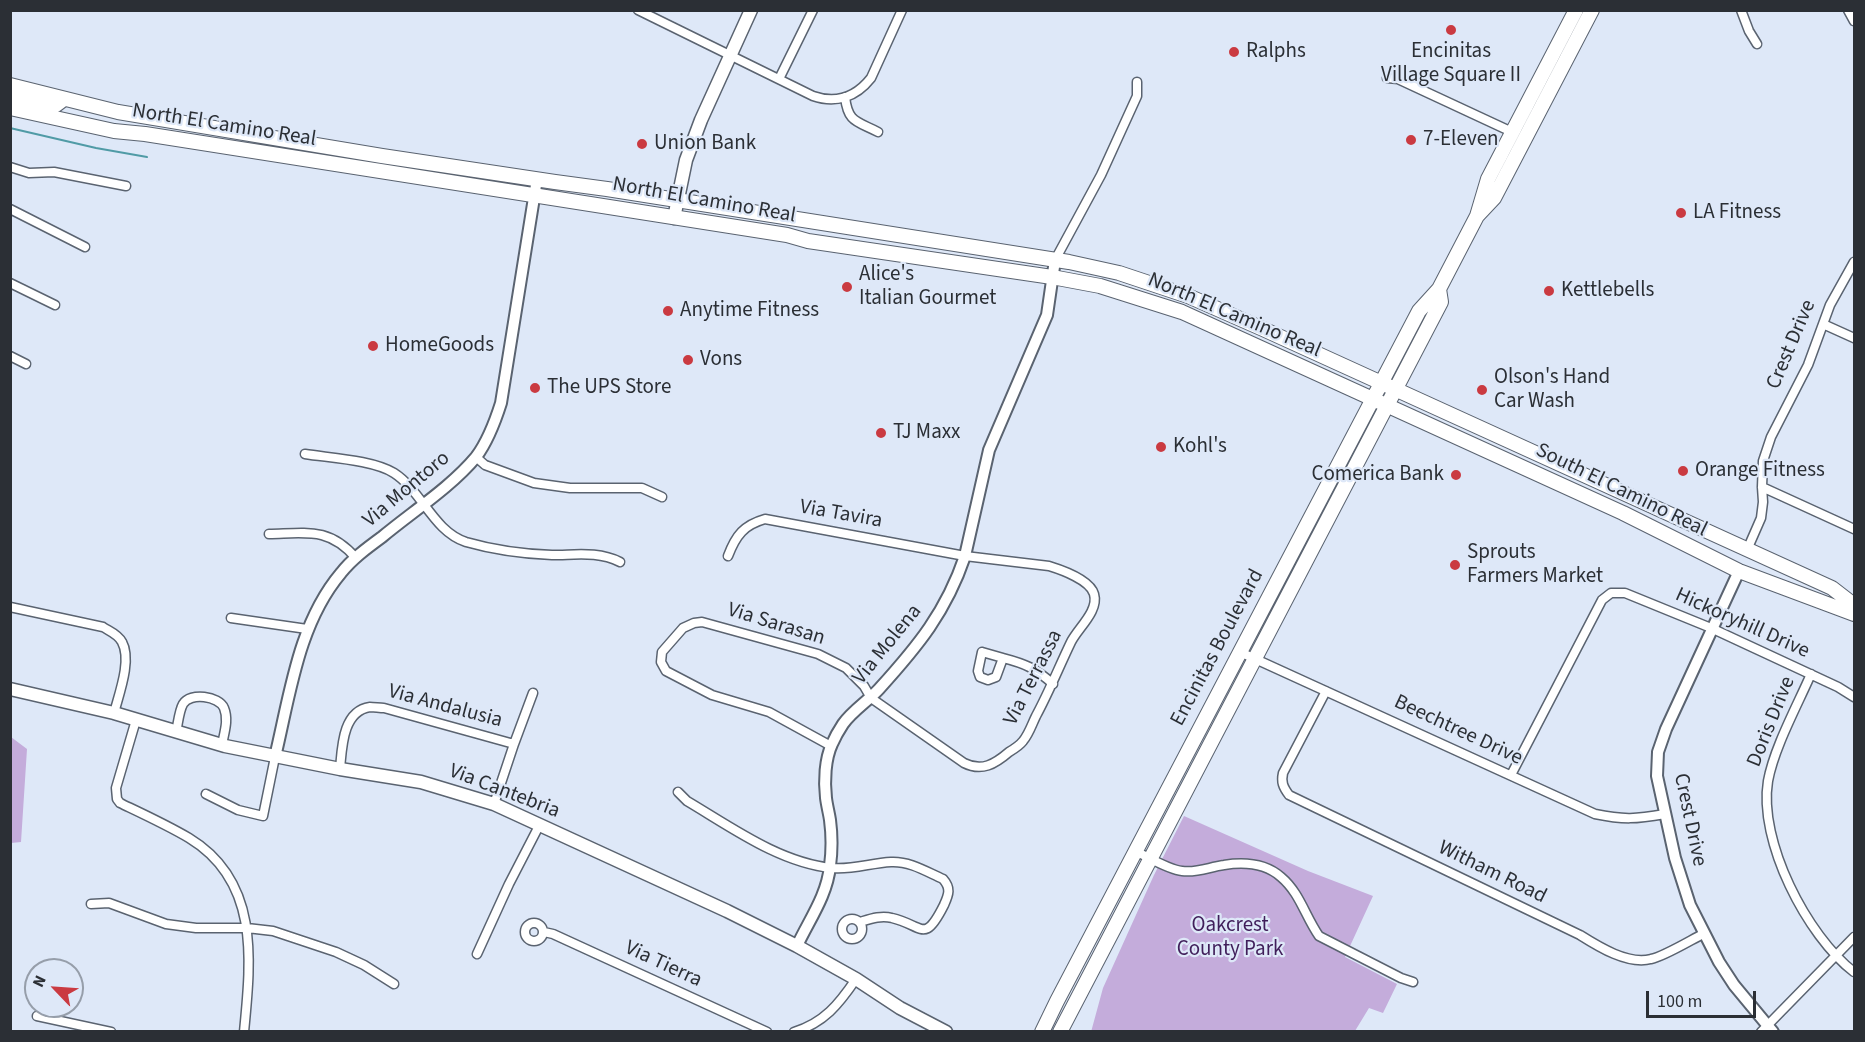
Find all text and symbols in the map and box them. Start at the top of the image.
marker: Encinitas Village Square II [1444,23,1458,37]
place label: Ralphs [1246,39,1306,65]
place label: Encinitas Village Square II [1381,39,1521,89]
marker: Ralphs [1227,45,1241,59]
street label: North El Camino Real [130,99,318,153]
place label: 7-Eleven [1423,127,1499,153]
place label: Union Bank [654,131,756,157]
marker: 7-Eleven [1404,133,1418,147]
marker: Union Bank [635,137,649,151]
street label: North El Camino Real [610,172,798,230]
place label: LA Fitness [1693,200,1781,226]
marker: LA Fitness [1674,206,1688,220]
place label: Alice's Italian Gourmet [859,262,996,312]
street label: North El Camino Real [1144,268,1324,364]
place label: Kettlebells [1561,278,1654,304]
marker: Alice's Italian Gourmet [840,280,854,294]
marker: Kettlebells [1542,284,1556,298]
street label: Crest Drive [1762,297,1822,393]
place label: Anytime Fitness [680,298,819,324]
marker: Anytime Fitness [661,304,675,318]
place label: HomeGoods [385,333,494,359]
marker: HomeGoods [366,339,380,353]
place label: Vons [700,347,742,373]
marker: Vons [681,353,695,367]
place label: Olson's Hand Car Wash [1494,365,1610,415]
place label: The UPS Store [547,375,671,401]
marker: The UPS Store [528,381,542,395]
marker: Olson's Hand Car Wash [1475,383,1489,397]
place label: TJ Maxx [893,420,960,446]
marker: TJ Maxx [874,426,888,440]
place label: Kohl's [1173,434,1227,460]
street label: South El Camino Real [1531,439,1711,543]
marker: Kohl's [1154,440,1168,454]
street label: Via Montoro [358,446,456,534]
place label: Orange Fitness [1695,458,1825,484]
place label: Comerica Bank [1311,462,1444,488]
marker: Orange Fitness [1676,464,1690,478]
marker: Comerica Bank [1449,468,1463,482]
street label: Via Tavira [798,495,884,535]
place label: Sprouts Farmers Market [1467,540,1603,590]
marker: Sprouts Farmers Market [1448,558,1462,572]
street label: Encinitas Boulevard [1166,565,1270,731]
street label: Hickoryhill Drive [1671,583,1813,665]
street label: Via Sarasan [724,598,828,652]
street label: Via Molena [848,600,928,690]
street label: Via Terrassa [999,626,1069,730]
street label: Doris Drive [1742,673,1802,771]
street label: Via Andalusia [385,680,505,734]
street label: Beechtree Drive [1390,690,1526,772]
street label: Via Cantebria [445,759,563,825]
street label: Crest Drive [1667,771,1711,869]
street label: Witham Road [1434,836,1550,910]
park label: Oakcrest County Park [1177,913,1283,963]
street label: Via Tierra [620,936,706,994]
north arrow [24,958,84,1018]
text: N [27,972,52,991]
scale bar [1649,979,1758,1017]
text: 100 m [1657,989,1702,1014]

